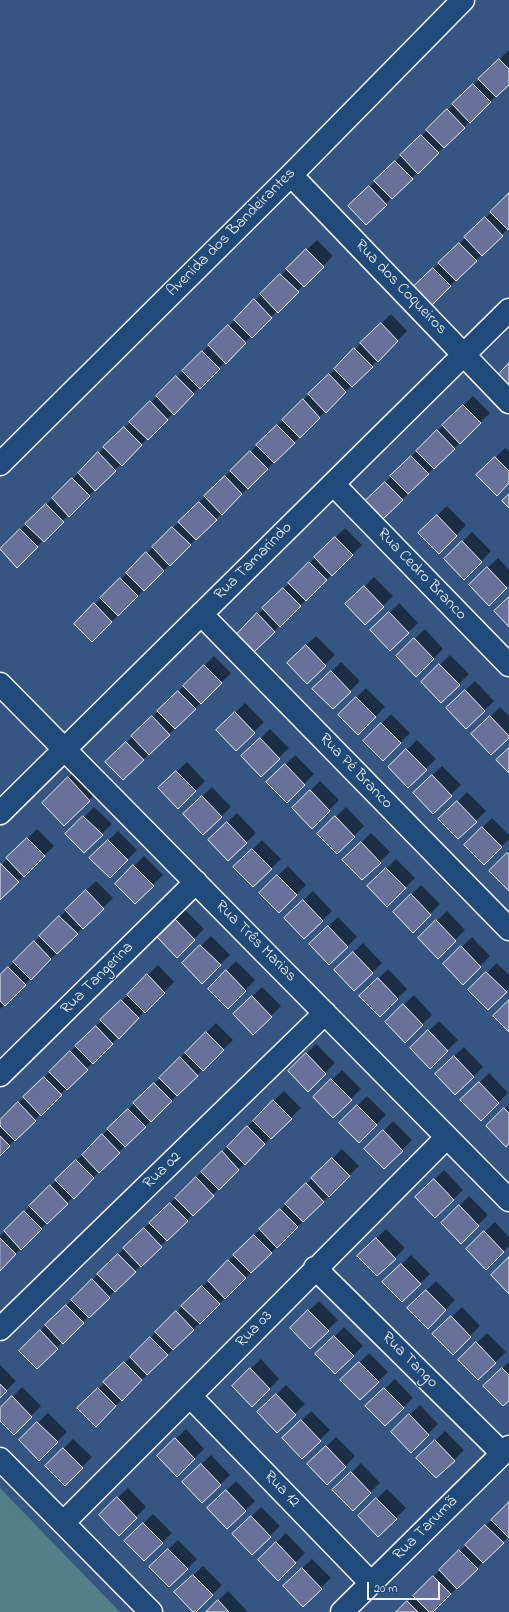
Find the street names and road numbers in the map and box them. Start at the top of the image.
street label: Avenida dos Bandeirantes [164,165,300,301]
street label: Rua dos Coqueiros [350,237,450,339]
street label: Rua Tamarindo [211,519,297,605]
street label: Rua Cedro Branco [372,525,470,625]
street label: Rua Pé Branco [314,730,396,814]
street label: Rua Três Marias [210,897,300,987]
street label: Rua Tangerina [58,939,138,1019]
street label: Rua 02 [140,1148,186,1194]
street label: Rua 03 [233,1307,277,1353]
street label: Rua Tango [377,1329,441,1393]
street label: Rua 12 [259,1468,303,1512]
street label: Rua Tarumã [390,1493,462,1565]

